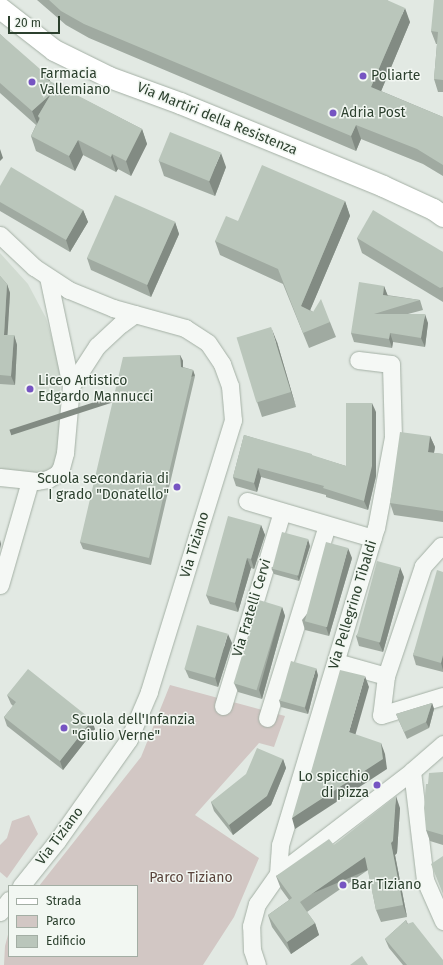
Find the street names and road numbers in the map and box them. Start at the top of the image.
street label: Via Martiri della Resistenza [134,79,300,159]
street label: Via Tiziano [177,510,213,580]
street label: Via Pellegrino Tibaldi [325,538,381,672]
street label: Via Fratelli Cervi [229,557,275,659]
street label: Via Tiziano [33,804,87,868]

